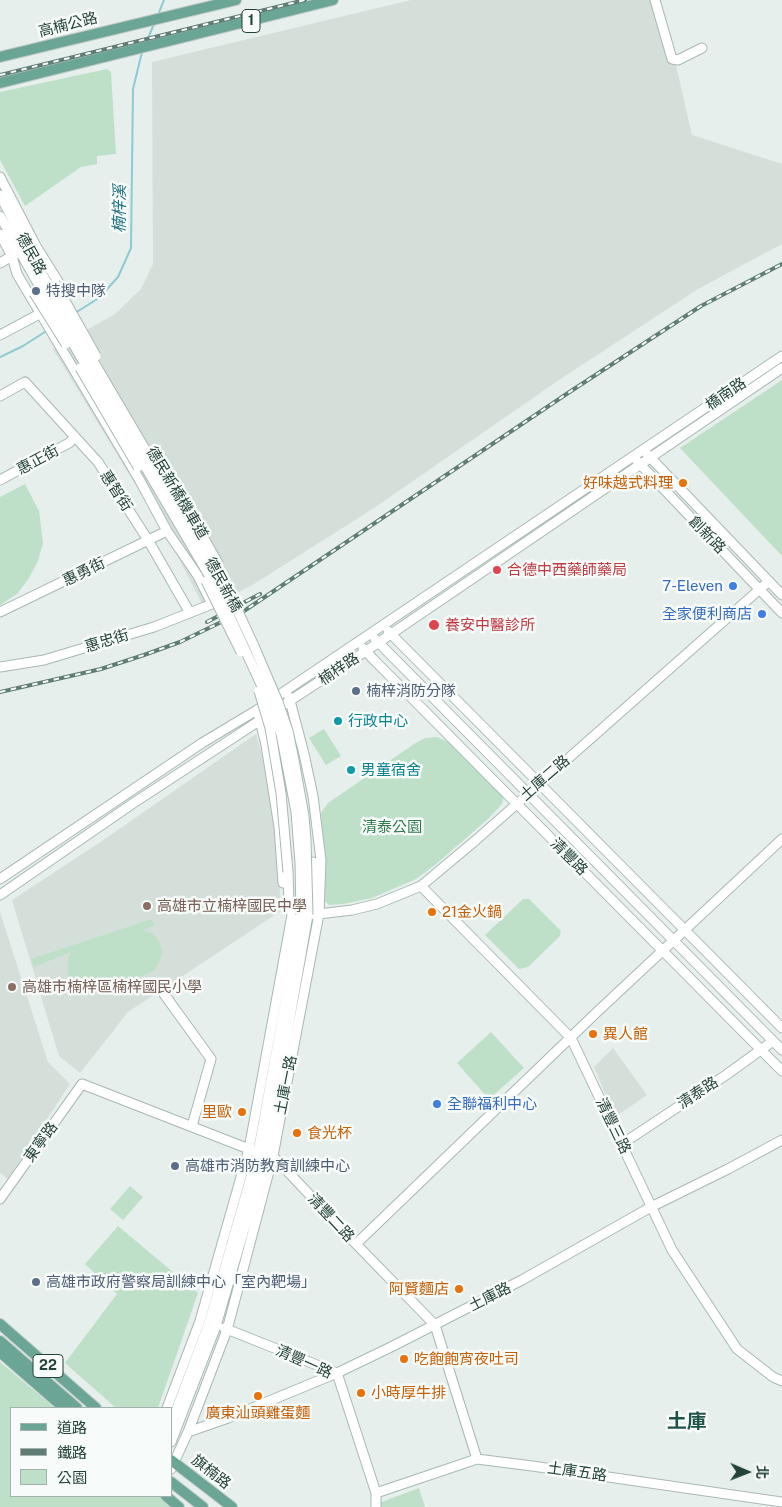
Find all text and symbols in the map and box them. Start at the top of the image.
street label: 高楠公路 [37,9,99,41]
road number: 1 [242,10,260,32]
water label: 楠梓溪 [110,185,130,233]
street label: 德民路 [12,230,50,278]
place label: 特搜中隊 [46,282,106,300]
marker: 特搜中隊 [30,285,42,297]
street label: 橋南路 [702,374,750,414]
street label: 惠正街 [14,441,62,479]
street label: 德民新橋機車道 [142,443,212,543]
street label: 惠智街 [96,467,136,515]
place label: 好味越式料理 [583,474,673,492]
marker: 好味越式料理 [677,477,689,489]
street label: 創新路 [685,513,729,557]
street label: 惠勇街 [60,554,108,590]
street label: 德民新橋 [201,554,245,616]
place label: 合德中西藥師藥局 [507,561,627,579]
marker: 合德中西藥師藥局 [491,564,503,576]
place label: 7-Eleven [662,577,723,595]
marker: 7-Eleven [727,580,739,592]
place label: 全家便利商店 [662,605,752,623]
marker: 全家便利商店 [756,608,768,620]
place label: 養安中醫診所 [445,616,535,634]
marker: 養安中醫診所 [427,618,441,632]
street label: 惠忠街 [83,626,131,656]
street label: 楠梓路 [315,649,363,689]
place label: 楠梓消防分隊 [366,682,456,700]
marker: 楠梓消防分隊 [350,685,362,697]
place label: 行政中心 [348,712,408,730]
marker: 行政中心 [332,715,344,727]
street label: 土庫二路 [516,752,574,804]
place label: 男童宿舍 [361,761,421,779]
marker: 男童宿舍 [345,764,357,776]
park label: 清泰公園 [362,818,422,836]
street label: 清豐路 [547,835,591,879]
place label: 高雄市立楠梓國民中學 [157,897,307,915]
marker: 高雄市立楠梓國民中學 [141,900,153,912]
place label: 21金火鍋 [442,903,502,921]
marker: 21金火鍋 [426,906,438,918]
place label: 高雄市楠梓區楠梓國民小學 [22,978,202,996]
marker: 高雄市楠梓區楠梓國民小學 [6,981,18,993]
place label: 異人館 [603,1025,648,1043]
marker: 異人館 [587,1028,599,1040]
street label: 土庫一路 [271,1054,301,1116]
street label: 清泰路 [674,1073,722,1113]
place label: 全聯福利中心 [447,1095,537,1113]
street label: 清豐三路 [592,1095,634,1157]
marker: 全聯福利中心 [431,1098,443,1110]
place label: 里歐 [202,1103,232,1121]
marker: 里歐 [236,1106,248,1118]
street label: 東寧路 [20,1119,62,1165]
place label: 食光杯 [307,1124,352,1142]
marker: 食光杯 [291,1127,303,1139]
place label: 高雄市消防教育訓練中心 [185,1157,350,1175]
marker: 高雄市消防教育訓練中心 [169,1160,181,1172]
street label: 清豐二路 [304,1190,358,1246]
place label: 高雄市政府警察局訓練中心「室內靶場」 [46,1273,316,1291]
marker: 高雄市政府警察局訓練中心「室內靶場」 [30,1276,42,1288]
street label: 土庫路 [466,1279,514,1315]
place label: 阿賢麵店 [389,1280,449,1298]
marker: 阿賢麵店 [453,1283,465,1295]
street label: 清豐一路 [273,1342,335,1382]
place label: 吃飽飽宵夜吐司 [414,1350,519,1368]
marker: 吃飽飽宵夜吐司 [398,1353,410,1365]
road number: 22 [33,1354,63,1378]
place label: 小時厚牛排 [371,1384,446,1402]
marker: 小時厚牛排 [355,1387,367,1399]
marker: 廣東汕頭雞蛋麵 [252,1390,264,1402]
place label: 廣東汕頭雞蛋麵 [206,1404,310,1422]
legend [10,1407,172,1497]
district label: 土庫 [667,1410,707,1434]
text: 道路 [57,1419,87,1436]
text: 鐵路 [57,1444,87,1461]
north arrow [722,1447,772,1497]
street label: 旗楠路 [188,1451,234,1493]
street label: 土庫五路 [546,1459,608,1485]
text: 北 [754,1465,770,1479]
text: 公園 [57,1469,87,1486]

